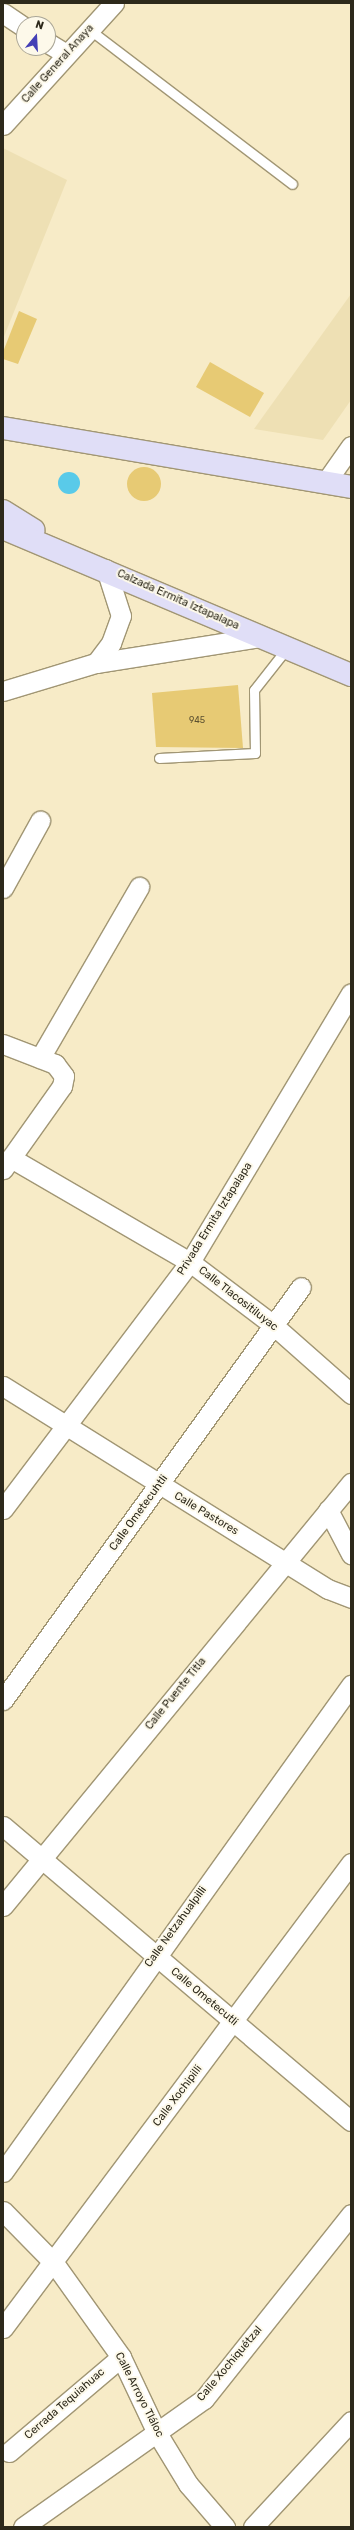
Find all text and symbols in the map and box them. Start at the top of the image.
north arrow [16,16,56,56]
text: N [34,18,45,32]
street label: Calle General Anaya [19,22,97,106]
street label: Calzada Ermita Iztapalapa [115,567,241,633]
house number: 945 [189,715,205,725]
street label: Privada Ermita Iztapalapa [175,1160,255,1278]
street label: Calle Tlacositiluyac [196,1264,280,1334]
street label: Calle Ometecuhtli [107,1473,171,1553]
street label: Calle Pastores [171,1490,241,1538]
street label: Calle Puente Titla [143,1655,209,1733]
street label: Calle Netzahualpilli [142,1884,210,1970]
street label: Calle Ometecutli [168,1965,240,2029]
street label: Calle Xochipilli [151,2063,205,2129]
street label: Calle Xochiquétzal [195,2324,265,2404]
street label: Calle Arroyo Tláloc [112,2350,166,2440]
street label: Cerrada Tequiahuac [22,2366,108,2442]

